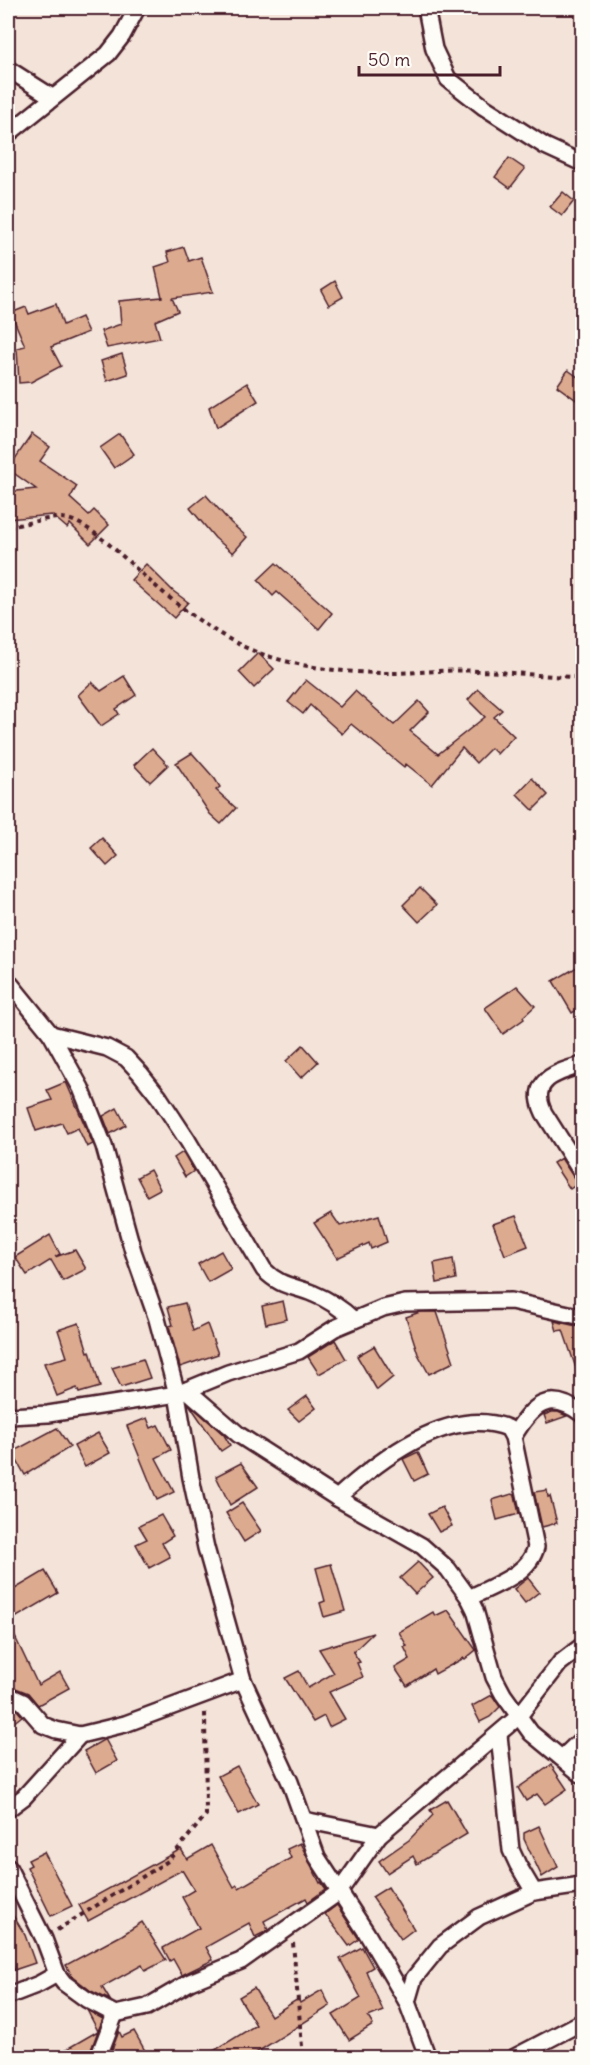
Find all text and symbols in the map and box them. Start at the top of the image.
scale bar [359,39,500,77]
text: 50 m [368,48,410,71]

